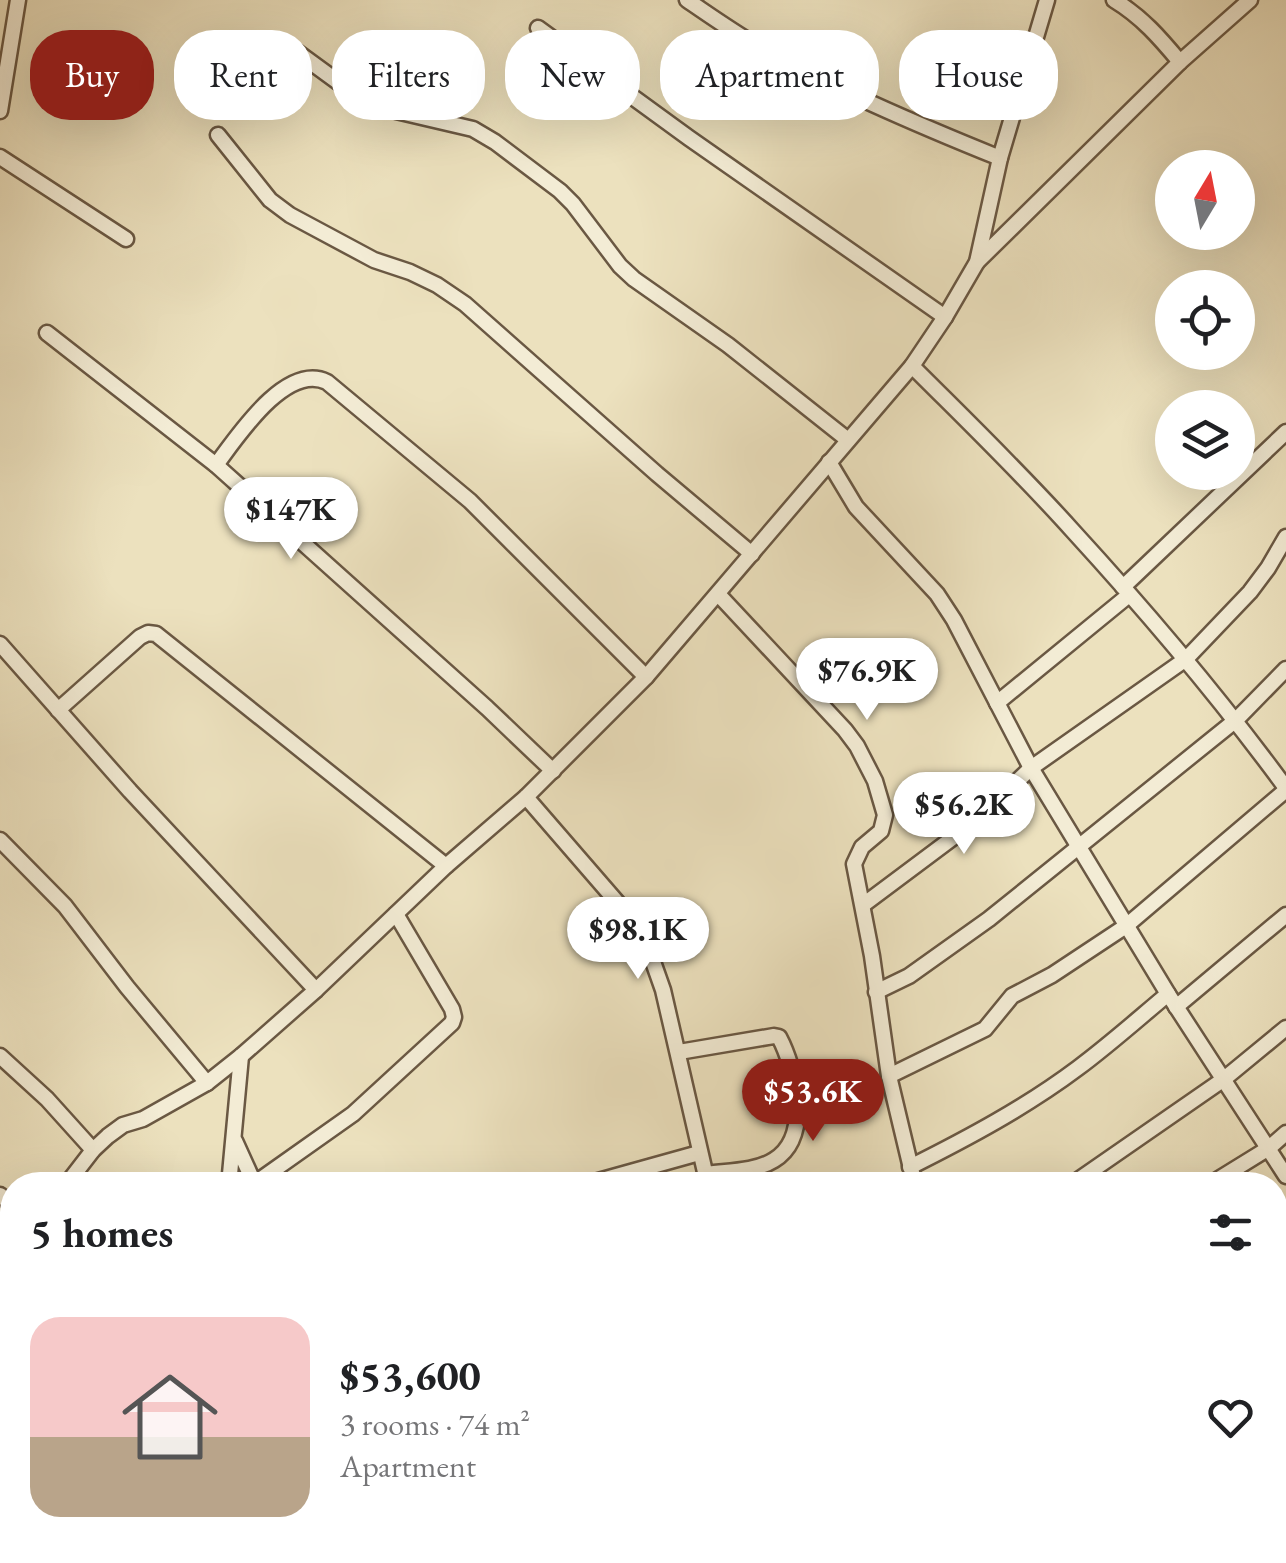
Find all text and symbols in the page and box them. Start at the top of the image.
chip: Buy [30,30,154,120]
chip: Rent [174,30,312,120]
chip: Filters [332,30,485,120]
chip: New [505,30,640,120]
chip: Apartment [660,30,879,120]
chip: House [899,30,1058,120]
north arrow [1155,150,1255,250]
map controls [1155,150,1255,490]
button: locate [1155,270,1255,370]
button: layers [1155,390,1255,490]
pin: $147K [221,477,361,562]
text: $147K [246,488,336,530]
pin: $76.9K [786,638,948,723]
text: $76.9K [818,649,916,691]
pin: $56.2K [883,772,1045,857]
text: $56.2K [915,783,1013,825]
pin: $98.1K [557,897,719,982]
text: $98.1K [589,908,687,950]
pin: $53.6K [732,1059,894,1144]
text: $53.6K [764,1070,862,1112]
text: 5 homes [30,1205,173,1260]
icon: filters [1203,1205,1258,1260]
text: $53,600 [340,1348,481,1403]
icon: home [110,1357,230,1477]
icon: heart [1203,1390,1258,1445]
text: 3 rooms · 74 m² [340,1403,530,1445]
text: Apartment [340,1445,476,1487]

